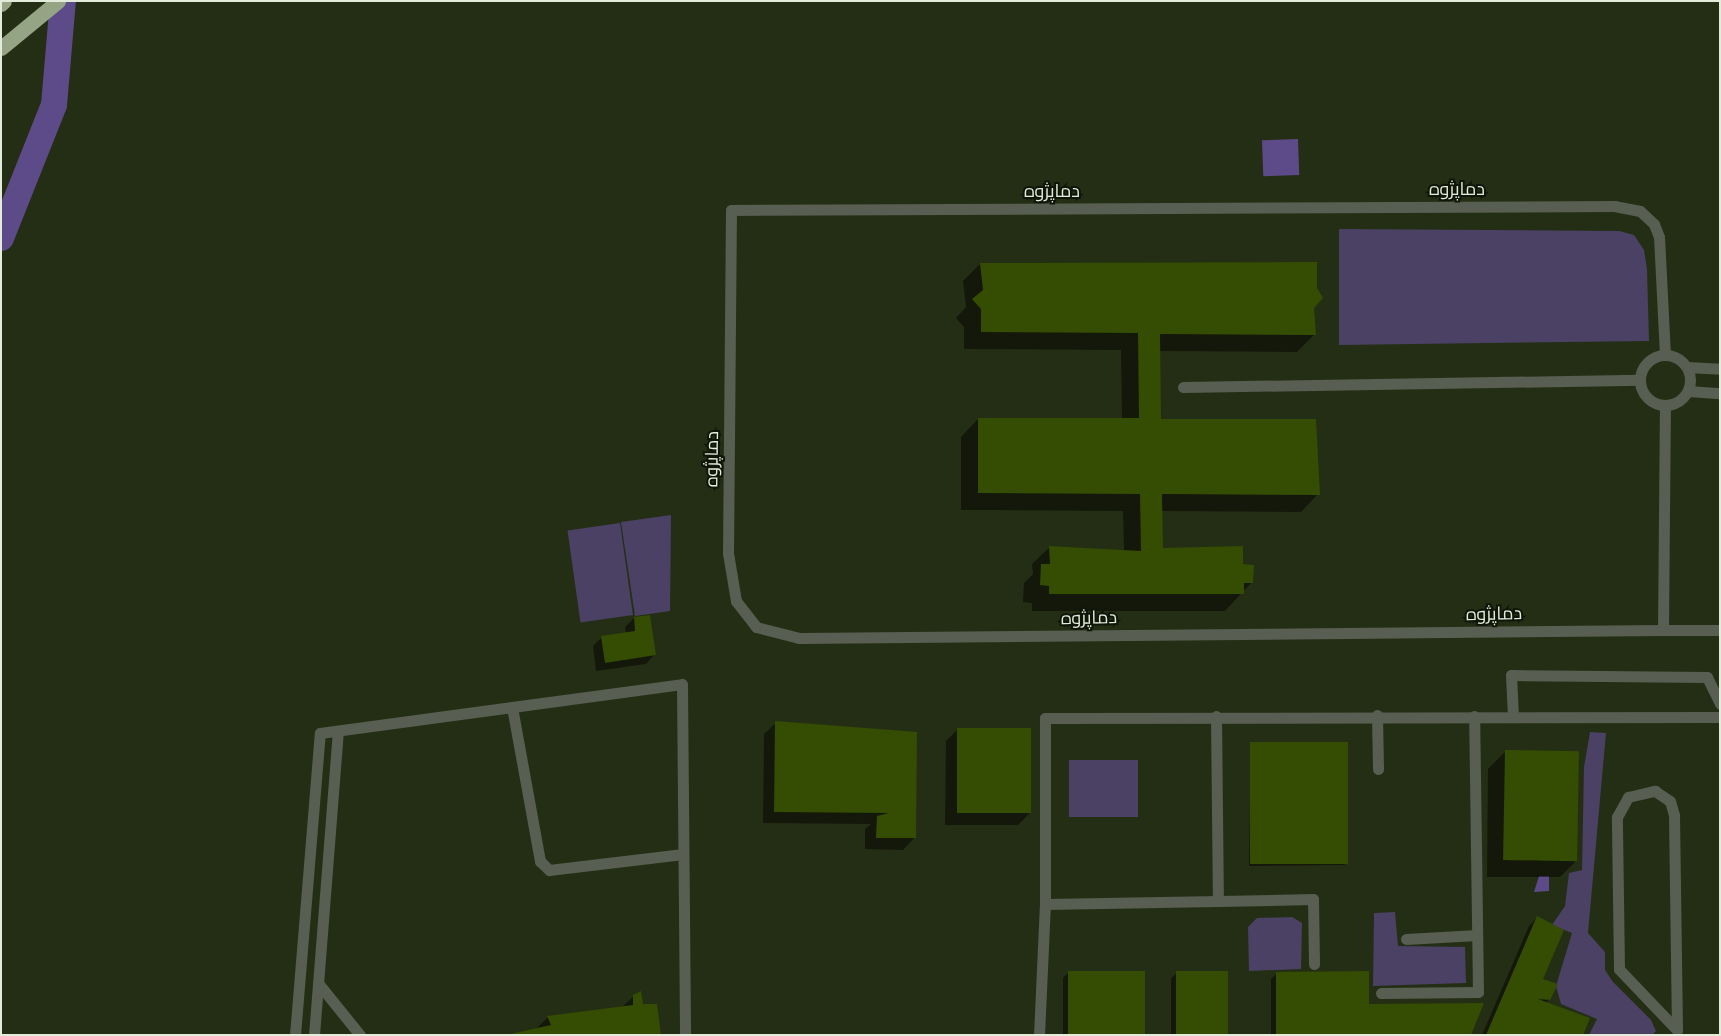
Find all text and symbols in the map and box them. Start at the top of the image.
street label: دماپژوه [1429,178,1485,200]
street label: دماپژوه [1024,180,1080,202]
street label: دماپژوه [701,431,723,487]
street label: دماپژوه [1466,603,1522,625]
street label: دماپژوه [1061,607,1117,629]

